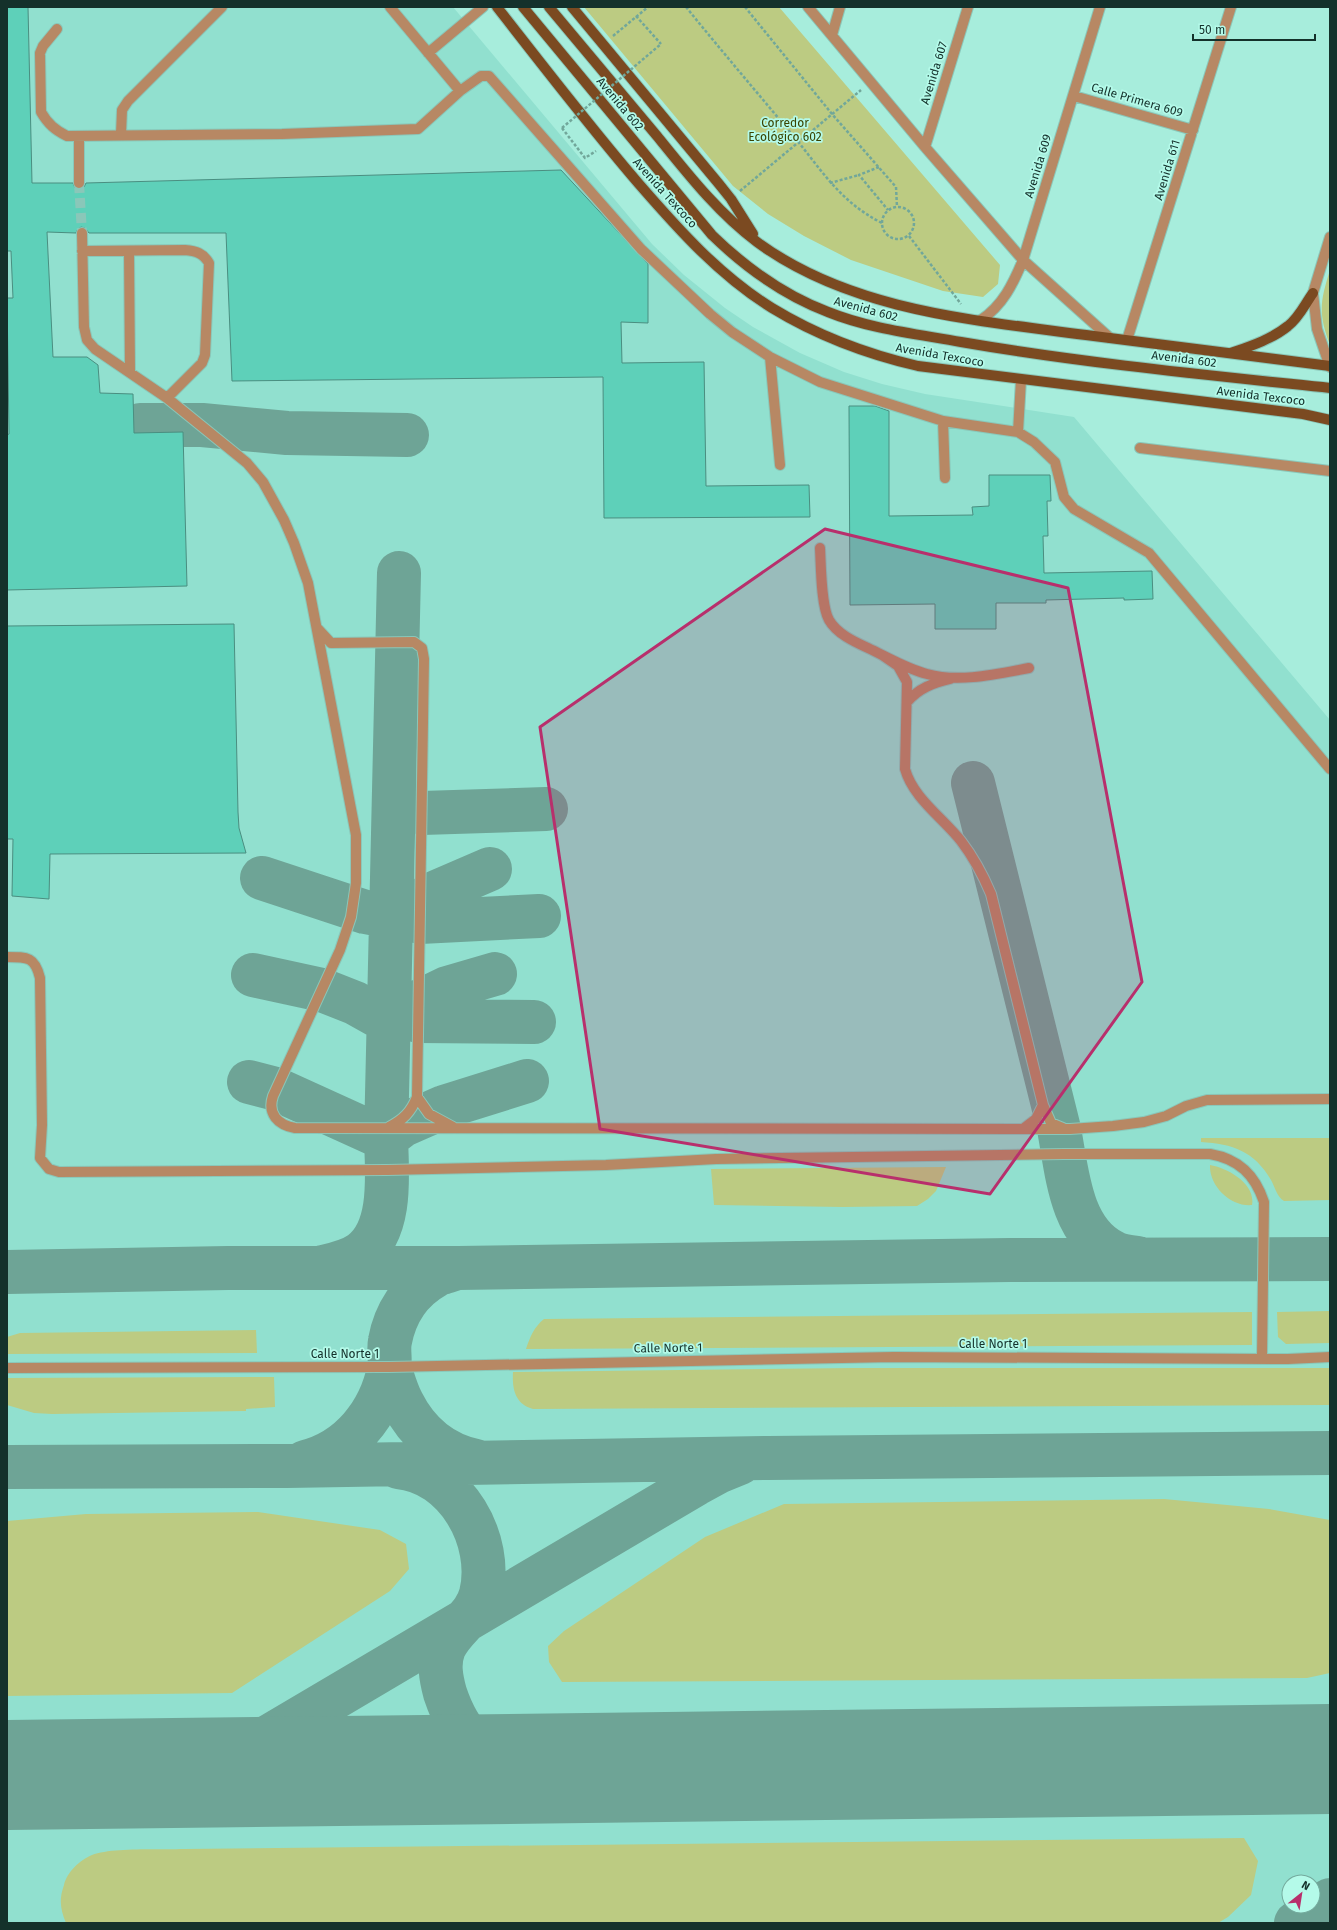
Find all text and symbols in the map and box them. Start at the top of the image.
scale bar [1193,16,1315,42]
text: 50 m [1199,23,1225,37]
street label: Avenida 607 [918,40,950,106]
street label: Avenida 602 [594,74,646,134]
street label: Calle Primera 609 [1090,80,1184,120]
park label: Corredor Ecológico 602 [748,116,822,144]
street label: Avenida 609 [1022,132,1054,200]
street label: Avenida 611 [1151,138,1183,202]
street label: Avenida Texcoco [630,155,700,231]
street label: Avenida 602 [833,294,899,324]
street label: Avenida Texcoco [895,340,985,370]
street label: Avenida 602 [1151,348,1217,370]
street label: Avenida Texcoco [1216,384,1306,408]
street label: Calle Norte 1 [959,1337,1027,1351]
street label: Calle Norte 1 [634,1340,702,1356]
street label: Calle Norte 1 [311,1347,379,1361]
north arrow [1281,1874,1321,1914]
text: N [1299,1878,1312,1893]

